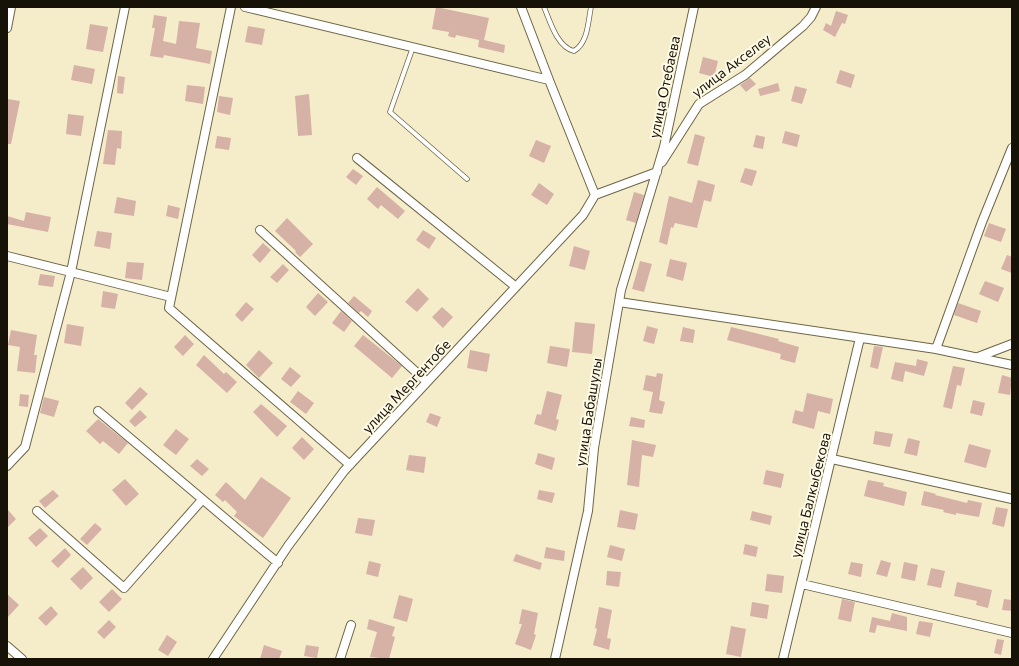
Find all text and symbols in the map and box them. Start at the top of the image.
street label: улица Акселеу [688,30,774,100]
street label: улица Отебаева [645,34,683,140]
street label: улица Мергентобе [358,336,454,436]
street label: улица Бабашулы [571,357,605,467]
street label: улица Балкыбекова [786,430,834,560]

